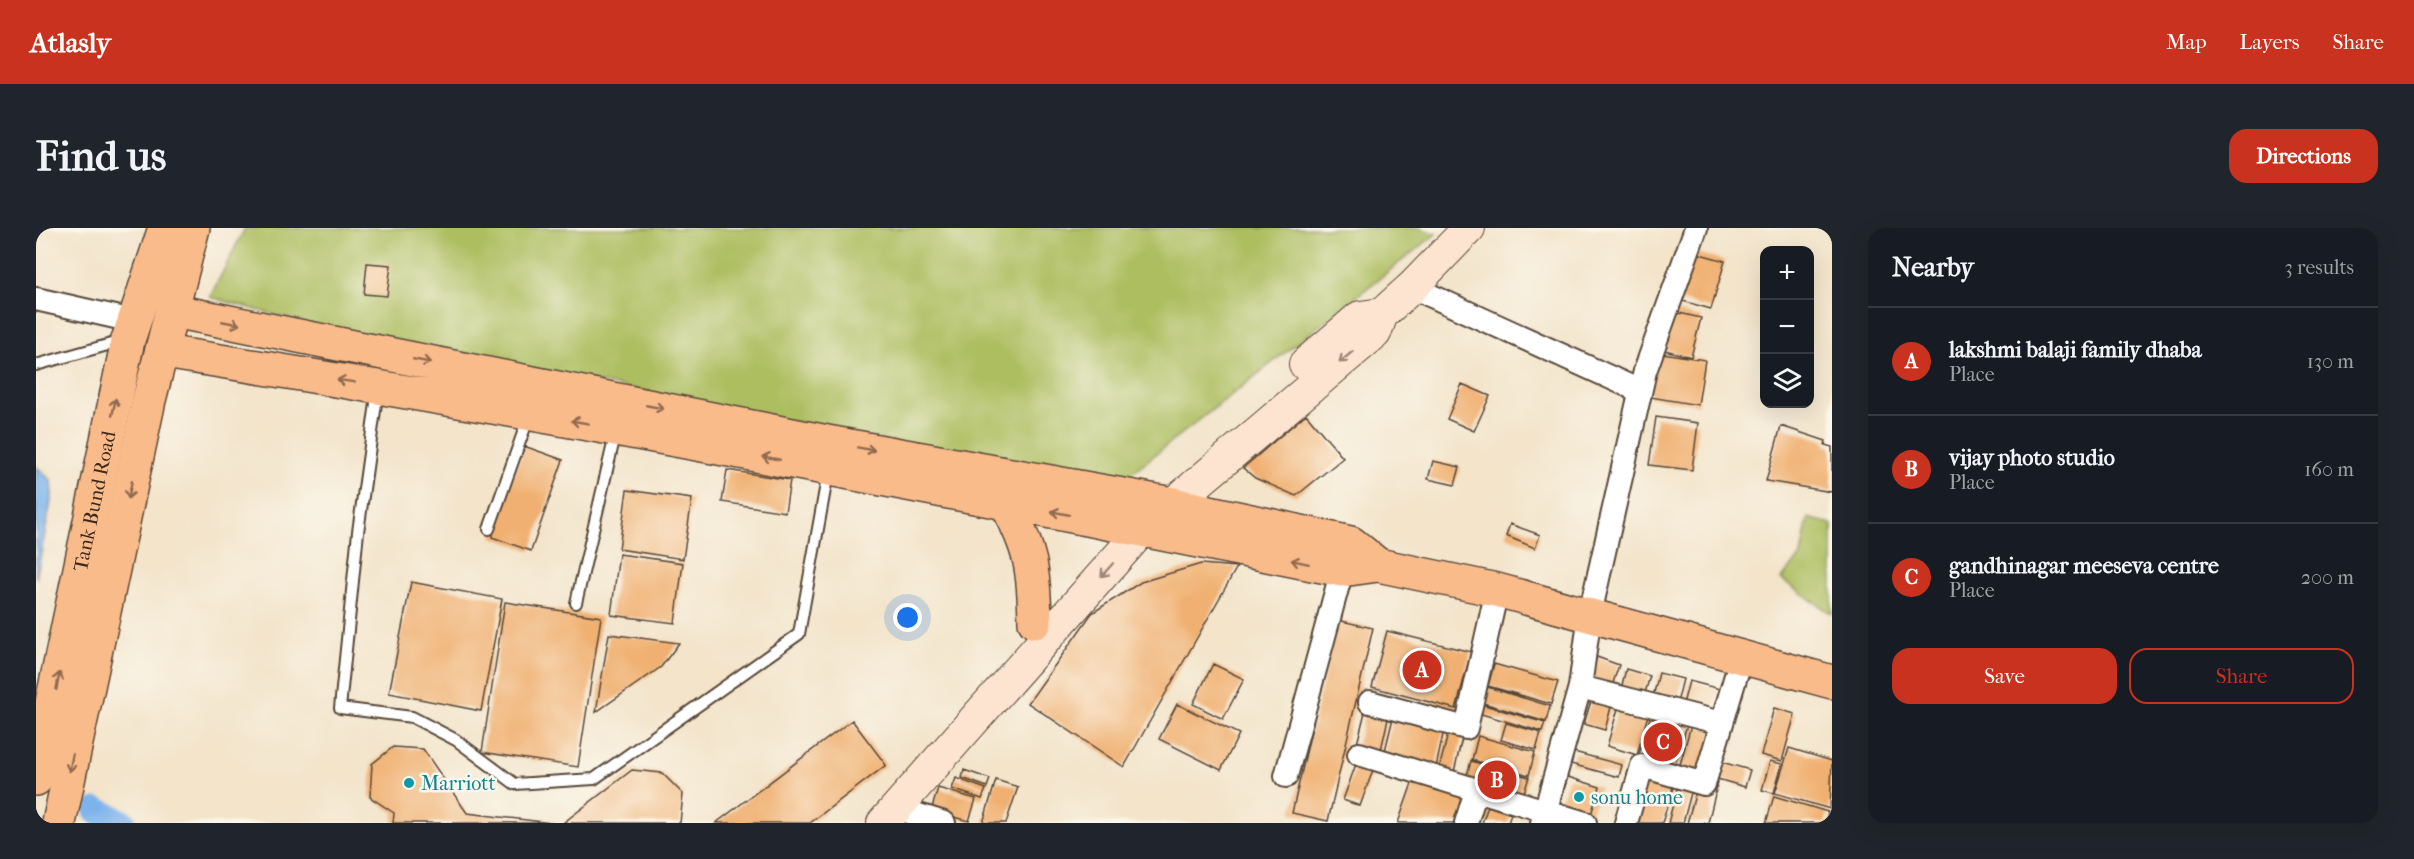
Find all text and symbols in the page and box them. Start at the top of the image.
text: Atlasly [30,26,111,59]
text: Map [2166,30,2207,54]
text: Layers [2240,30,2299,54]
text: Share [2332,30,2384,54]
button: Directions [2229,129,2378,183]
text: Find us [36,132,166,181]
map controls [1760,246,1814,408]
button: + [1760,246,1814,300]
text: Nearby [1892,252,1974,283]
text: 3 results [2285,256,2354,279]
button: − [1760,300,1814,354]
one-way arrow [221,318,240,329]
text: lakshmi balaji family dhaba [1949,337,2202,363]
text: A [1905,350,1918,373]
text: 130 m [2307,350,2354,373]
one-way arrow [1338,351,1354,364]
button: layers [1760,354,1814,408]
one-way arrow [412,356,431,367]
text: Place [1949,363,1995,386]
one-way arrow [337,375,357,386]
one-way arrow [109,398,120,418]
one-way arrow [645,402,664,414]
one-way arrow [570,416,590,427]
street label: Tank Bund Road [69,428,121,573]
one-way arrow [856,444,876,455]
text: vijay photo studio [1949,445,2115,471]
one-way arrow [762,452,782,463]
text: B [1905,458,1918,481]
text: 160 m [2304,458,2354,481]
text: Place [1949,471,1995,494]
one-way arrow [123,481,135,500]
one-way arrow [1051,507,1070,518]
text: gandhinagar meeseva centre [1949,553,2219,579]
one-way arrow [1290,556,1310,567]
one-way arrow [1100,562,1114,577]
text: C [1905,566,1918,589]
text: 200 m [2301,566,2354,589]
text: Place [1949,579,1995,602]
your location [893,603,922,632]
pin: A [1402,648,1442,692]
button: Save [1892,648,2117,704]
button: Share [2129,648,2354,704]
one-way arrow [53,671,64,691]
pin: C [1644,720,1682,764]
one-way arrow [65,753,76,772]
pin: B [1478,758,1516,802]
place label: Marriott [421,772,496,795]
marker: Marriott [402,776,416,790]
place label: sonu home [1591,786,1683,809]
marker: sonu home [1572,790,1586,804]

